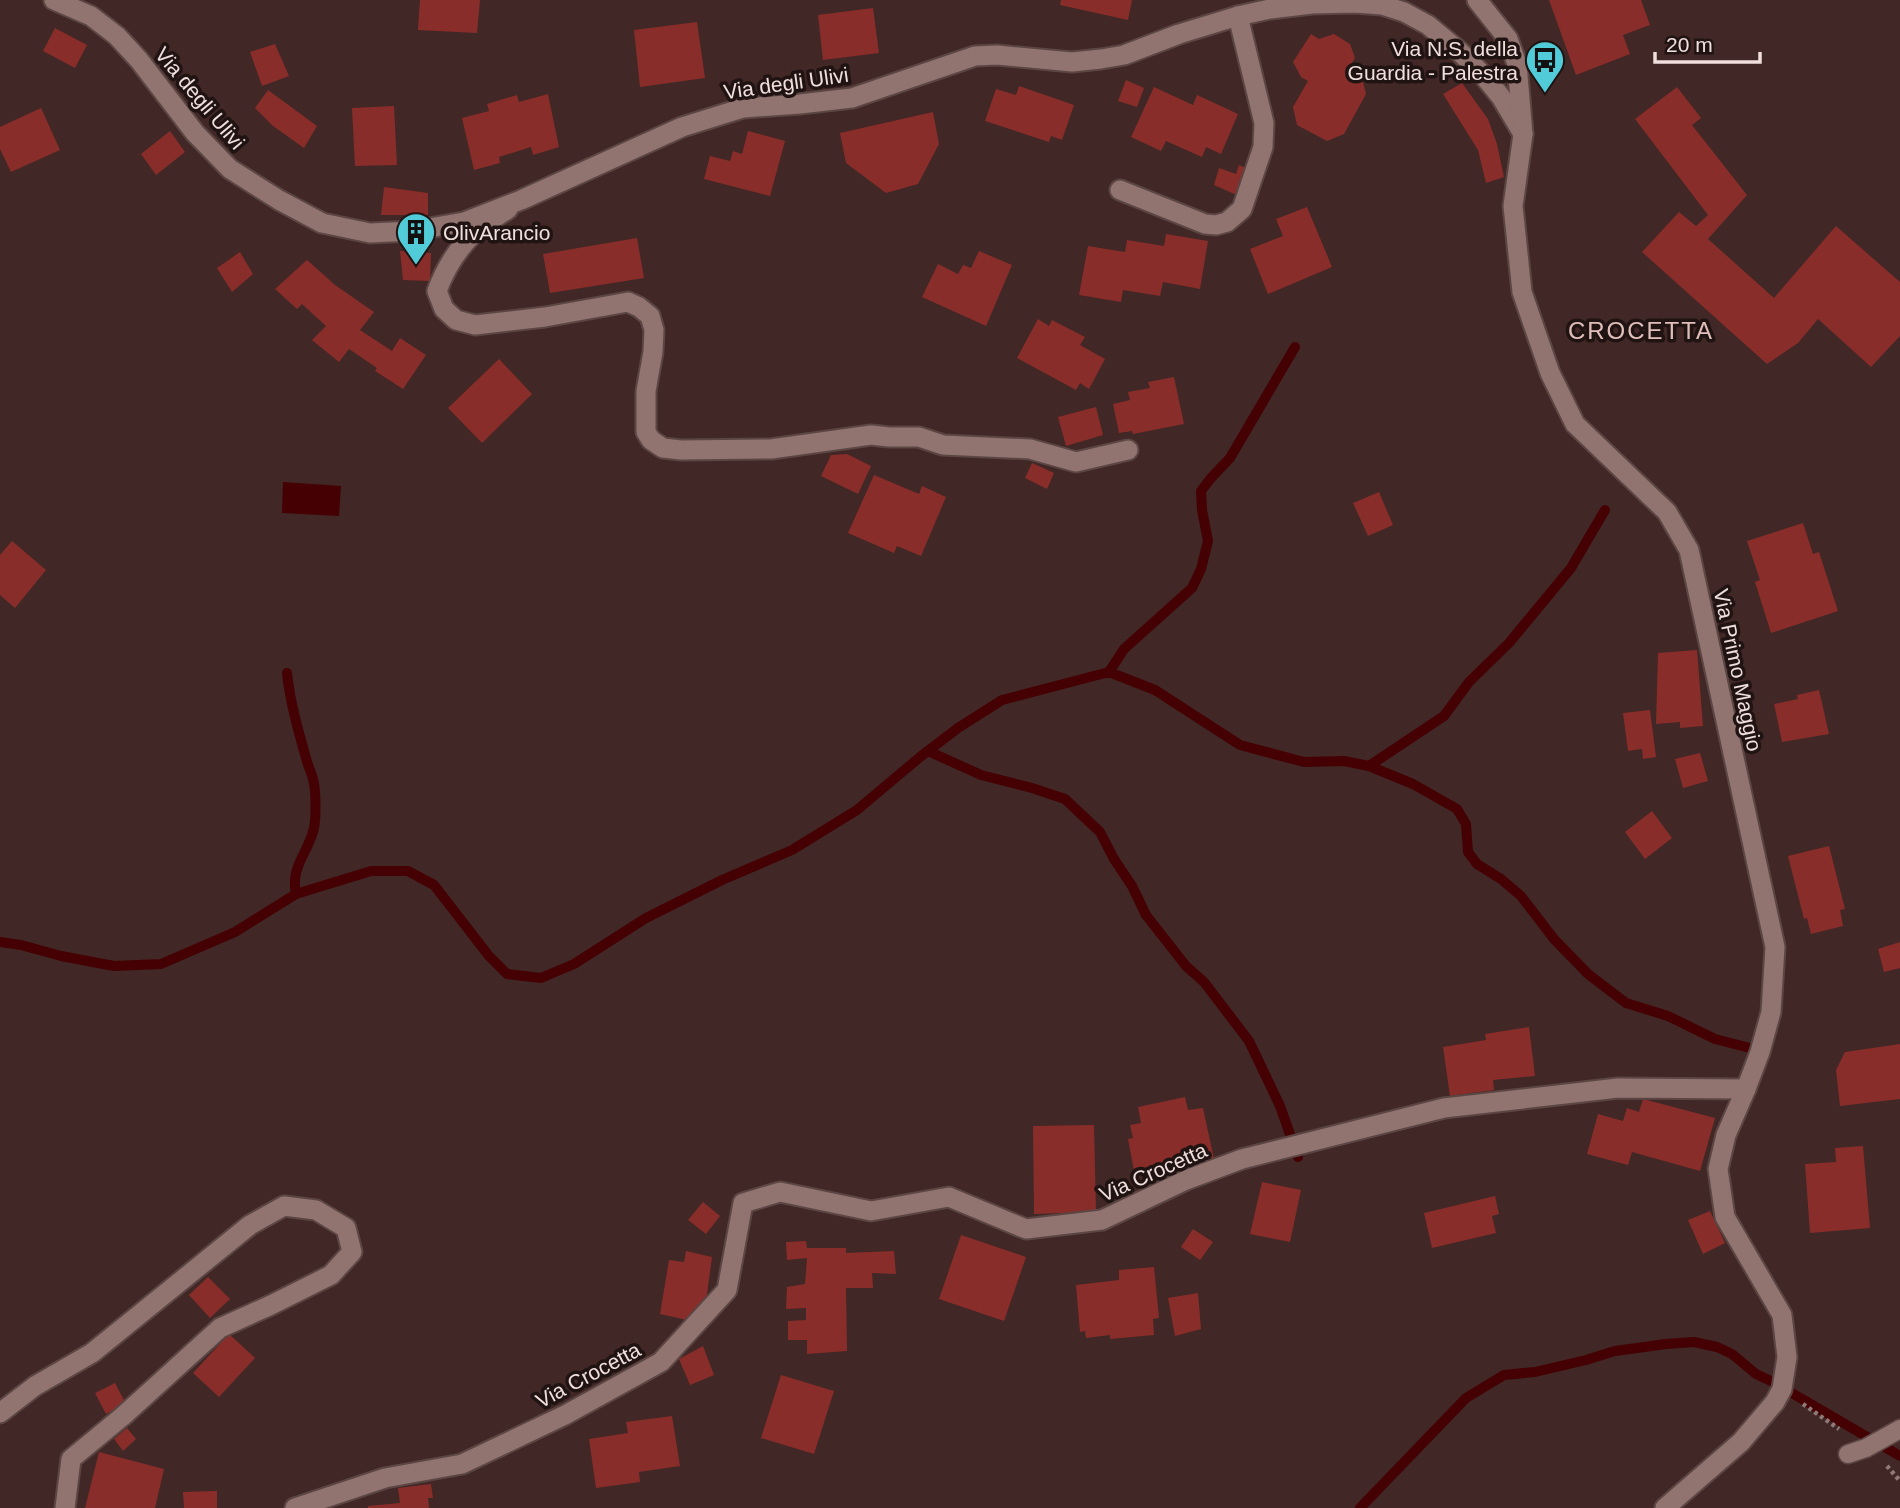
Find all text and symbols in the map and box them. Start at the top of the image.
scale bar [1655,21,1760,65]
text: 20 m [1666,33,1713,56]
place label: Via N.S. della Guardia - Palestra [1348,37,1518,84]
bus stop icon: Via N.S. della Guardia - Palestra [1524,39,1566,94]
street label: Via degli Ulivi [151,42,249,154]
street label: Via degli Ulivi [722,63,850,103]
building icon: OlivArancio [395,211,437,266]
place label: OlivArancio [443,221,550,244]
district label: CROCETTA [1568,317,1714,344]
street label: Via Primo Maggio [1710,587,1766,753]
street label: Via Crocetta [1096,1138,1211,1206]
street label: Via Crocetta [532,1338,645,1412]

